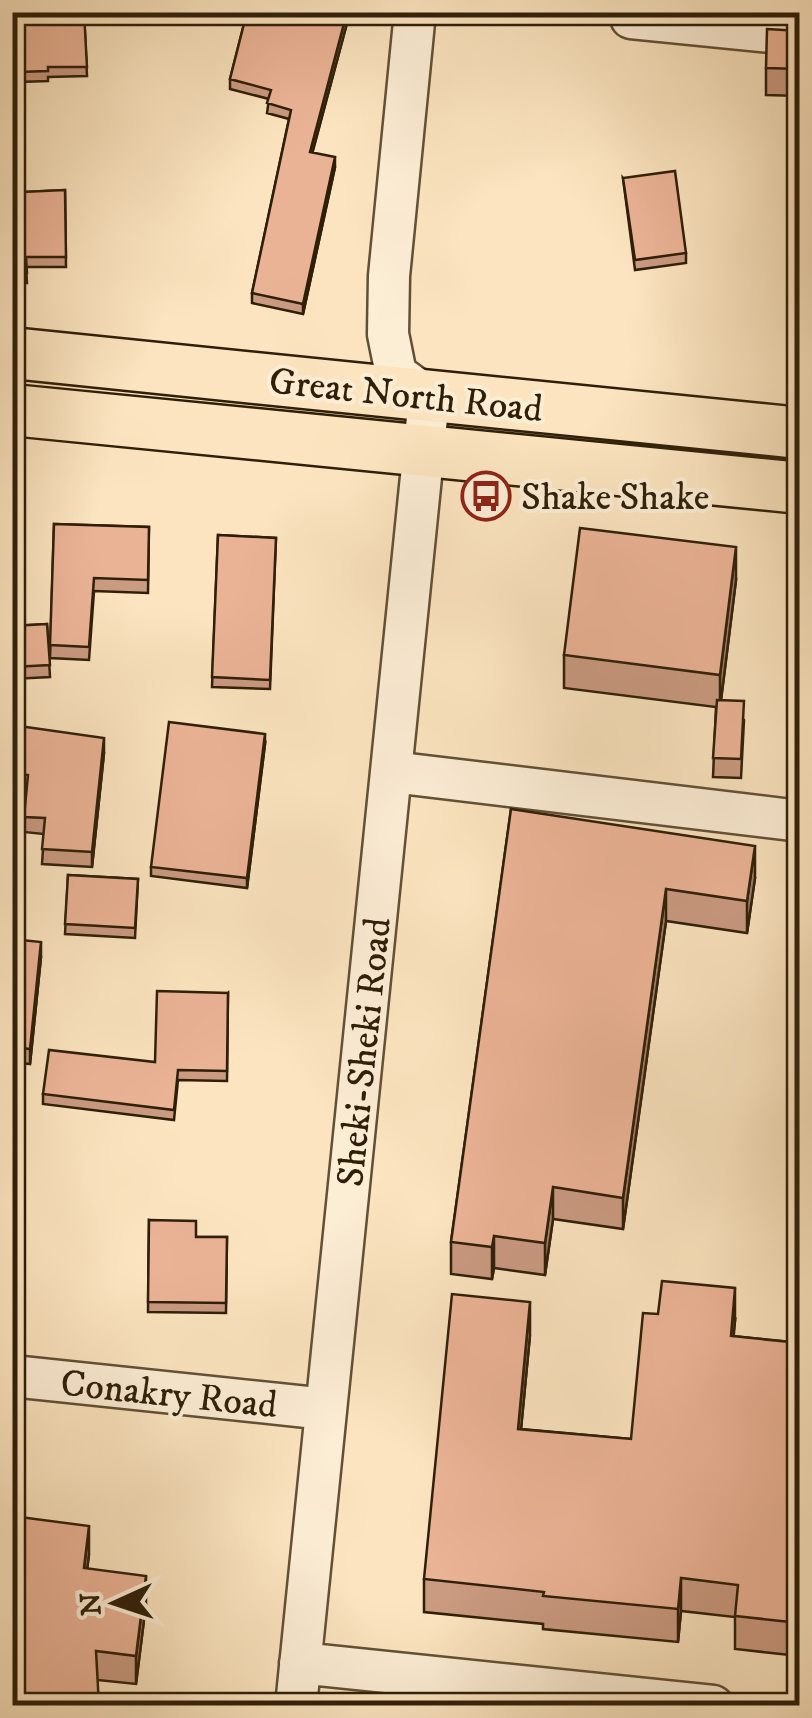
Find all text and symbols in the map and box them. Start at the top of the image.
street label: Great North Road [267,358,545,434]
bus stop icon: Shake Shake [460,470,512,522]
place label: Shake Shake [521,474,710,522]
street label: Sheki-Sheki Road [327,915,403,1189]
street label: Conakry Road [58,1360,280,1430]
north arrow [65,1553,165,1653]
text: N [73,1592,110,1617]

